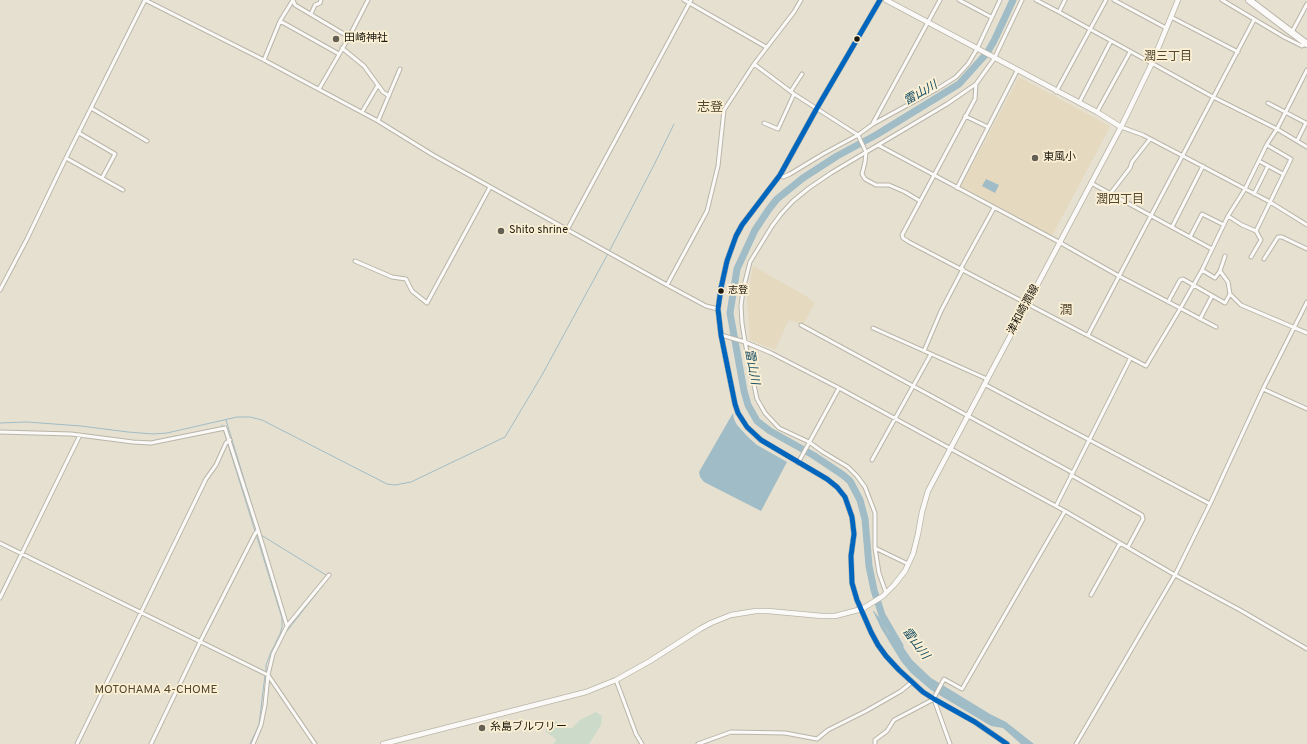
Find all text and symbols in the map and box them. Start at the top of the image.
place label: 田崎神社 [344,32,388,46]
marker: 田崎神社 [331,34,341,44]
unlabelled marker [852,34,862,44]
district label: 潤三丁目 [1144,51,1192,65]
water label: 雷山川 [902,79,940,109]
district label: 志登 [697,100,723,116]
place label: 東風小 [1043,151,1076,165]
marker: 東風小 [1030,153,1040,163]
district label: 潤四丁目 [1096,194,1144,208]
place label: Shito shrine [509,224,568,238]
marker: Shito shrine [496,226,506,236]
street label: 津和崎潤線 [1005,283,1043,337]
place label: 志登 [728,285,748,297]
marker: 志登 [716,286,726,296]
district label: 潤 [1060,303,1072,319]
water label: 雷山川 [741,348,761,386]
water label: 雷山川 [898,625,932,663]
district label: MOTOHAMA 4-CHOME [86,684,226,698]
place label: 糸島ブルワリー [490,721,567,735]
marker: 糸島ブルワリー [477,723,487,733]

